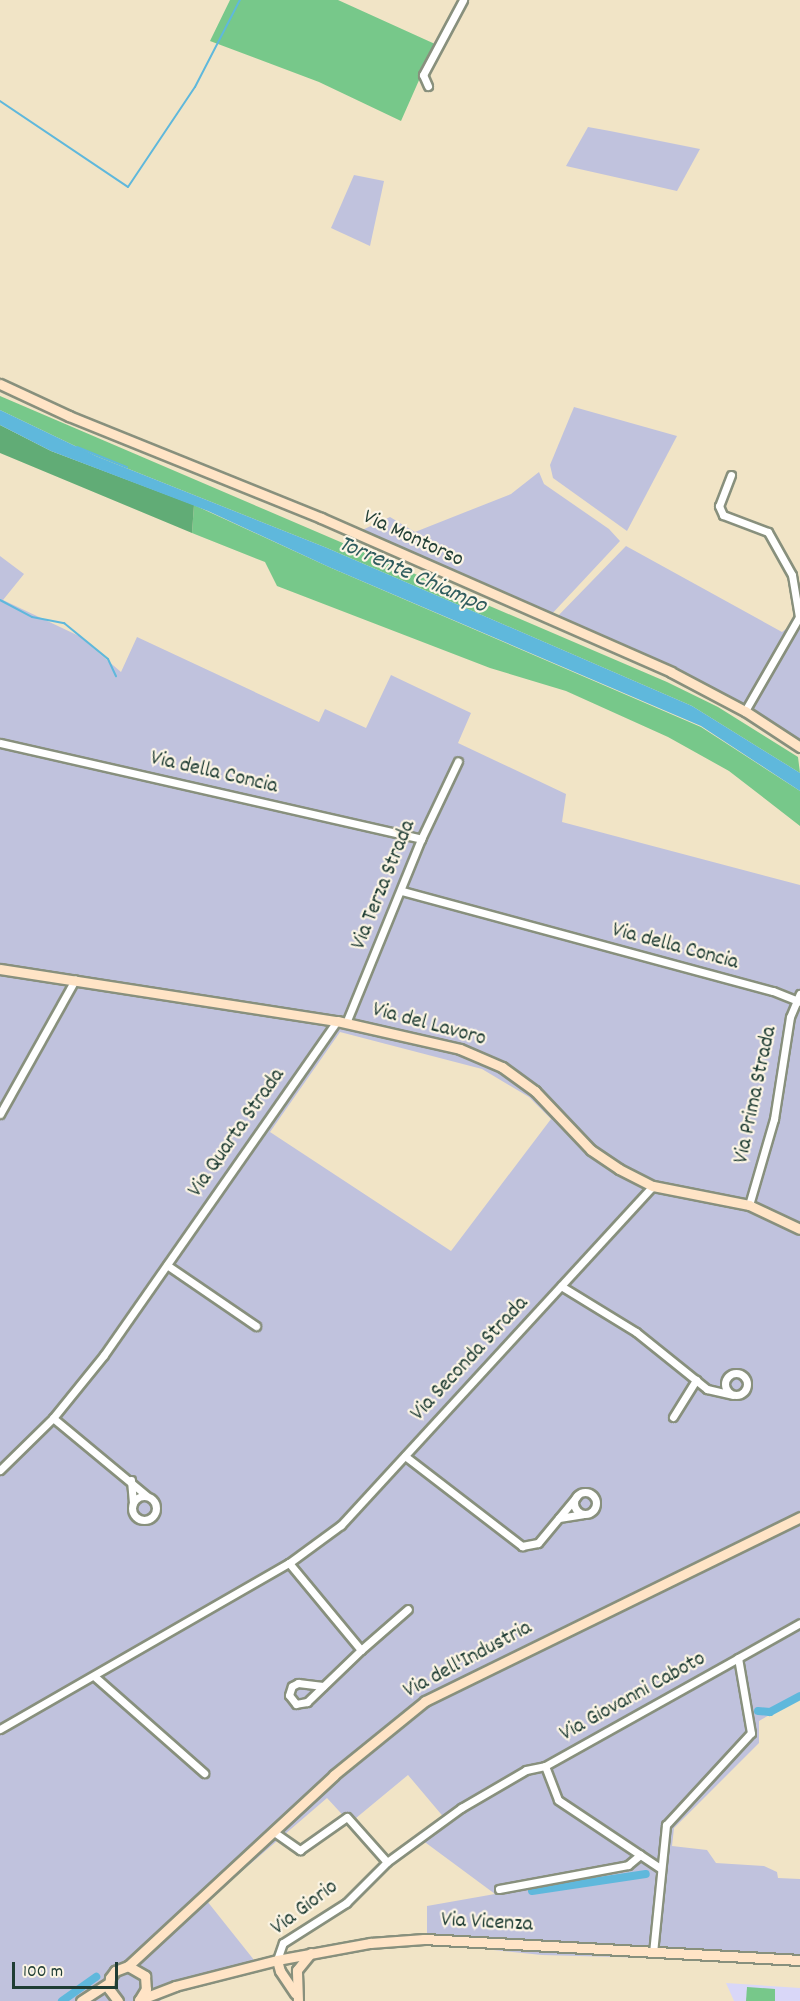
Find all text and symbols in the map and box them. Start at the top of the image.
street label: Via Montorso [359,504,467,574]
water label: Torrente Chiampo [333,530,491,622]
street label: Via della Concia [148,746,280,800]
street label: Via Terza Strada [346,816,422,954]
street label: Via della Concia [609,917,741,977]
street label: Via del Lavoro [369,997,489,1053]
street label: Via Prima Strada [729,1024,783,1166]
street label: Via Quarta Strada [183,1064,291,1202]
street label: Via Seconda Strada [406,1291,534,1427]
street label: Via dell'Industria [399,1615,537,1705]
street label: Via Giovanni Caboto [556,1646,710,1748]
street label: Via Giorio [266,1874,344,1942]
street label: Via Vicenza [440,1907,534,1939]
scale bar [15,1950,122,1988]
text: 100 m [23,1960,63,1985]

